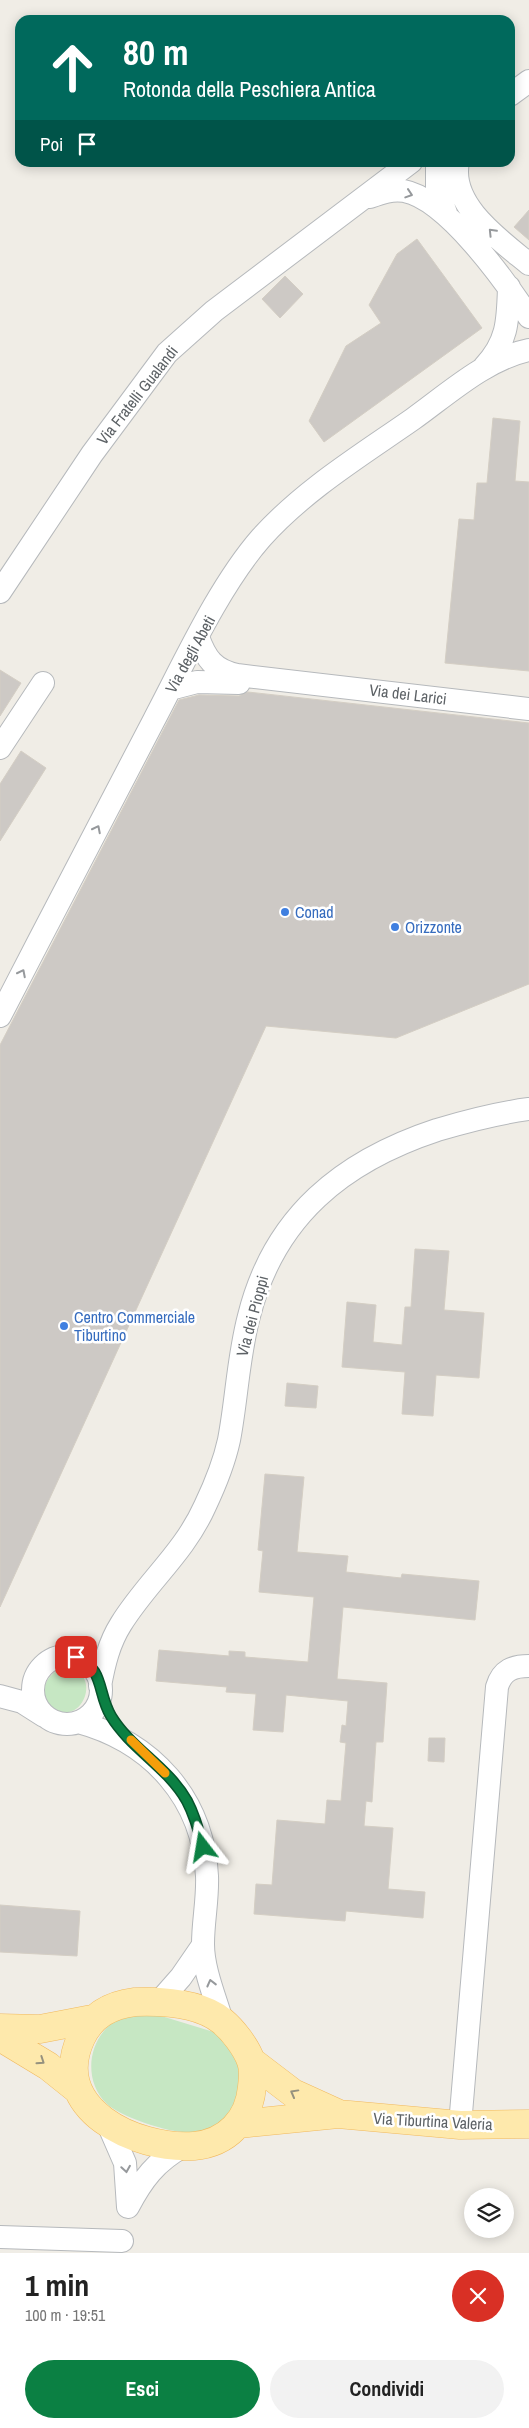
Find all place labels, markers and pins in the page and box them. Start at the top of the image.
place label: Conad [295,901,334,923]
marker: Conad [279,906,291,918]
place label: Orizzonte [405,916,462,938]
marker: Orizzonte [389,921,401,933]
place label: Centro Commerciale Tiburtino [74,1306,195,1346]
marker: Centro Commerciale Tiburtino [58,1320,70,1332]
pin [55,1636,97,1678]

